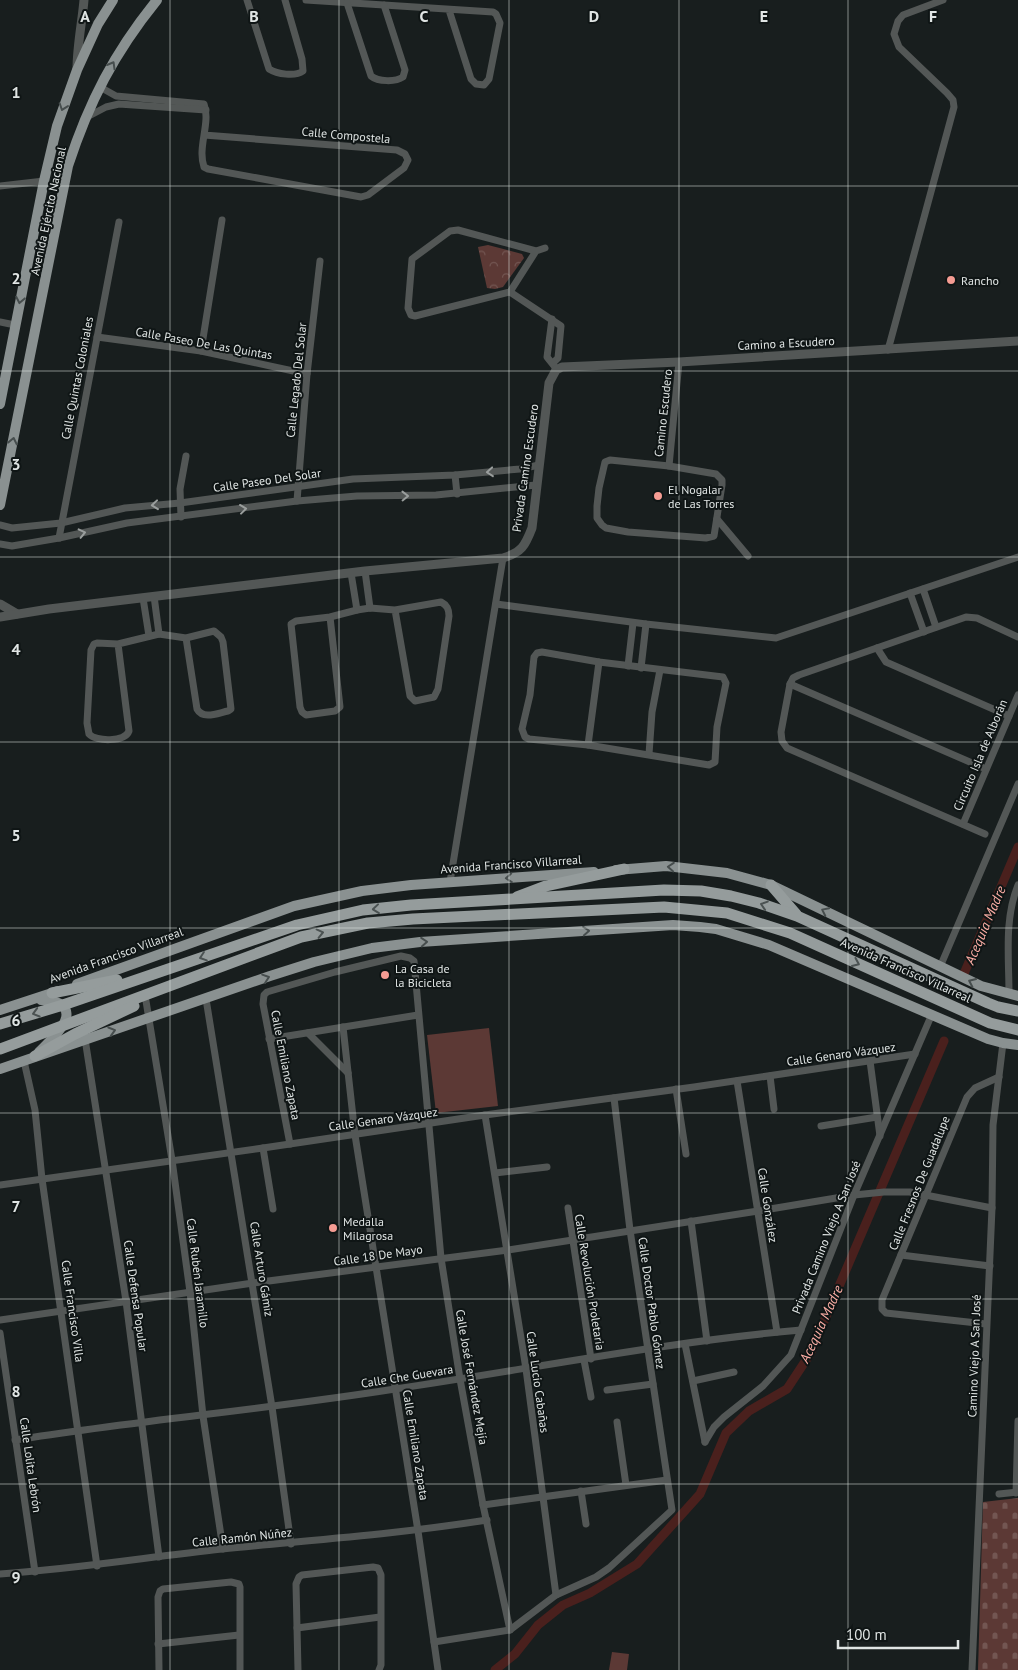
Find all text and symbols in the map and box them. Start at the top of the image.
text: A [80,6,90,26]
text: B [249,6,259,26]
text: C [420,6,429,26]
text: D [589,6,599,26]
text: E [760,6,768,26]
text: F [929,6,937,26]
one-way arrow [105,62,115,71]
text: 1 [11,82,21,102]
one-way arrow [59,102,69,111]
street label: Calle Compostela [301,124,391,146]
street label: Avenida Ejército Nacional [27,145,69,277]
text: 2 [11,268,21,288]
place label: Rancho [961,273,999,288]
marker: Rancho [945,274,957,286]
one-way arrow [15,295,26,304]
street label: Calle Quintas Coloniales [58,315,96,441]
street label: Calle Legado Del Solar [282,322,310,438]
street label: Calle Paseo De Las Quintas [134,324,274,362]
street label: Camino a Escudero [737,333,835,353]
street label: Camino Escudero [651,368,675,458]
street label: Privada Camino Escudero [509,403,541,533]
one-way arrow [8,436,18,445]
text: 3 [11,454,21,474]
street label: Calle Paseo Del Solar [212,465,322,495]
one-way arrow [486,466,494,477]
place label: El Nogalar de Las Torres [668,482,734,511]
marker: El Nogalar de Las Torres [652,490,664,502]
one-way arrow [401,491,409,501]
one-way arrow [151,499,159,510]
one-way arrow [238,504,247,514]
one-way arrow [78,528,87,539]
text: 4 [11,639,21,659]
street label: Circuito Isla de Alborán [950,697,1010,813]
text: 5 [11,825,21,845]
street label: Avenida Francisco Villarreal [440,852,583,876]
one-way arrow [666,862,674,873]
one-way arrow [504,872,512,883]
water label: Acequia Madre [960,883,1010,968]
one-way arrow [760,900,768,910]
one-way arrow [372,903,380,914]
one-way arrow [821,907,830,917]
street label: Avenida Francisco Villarreal [47,924,185,986]
one-way arrow [582,925,590,936]
one-way arrow [315,928,324,939]
street label: Avenida Francisco Villarreal [838,934,974,1006]
one-way arrow [420,937,428,948]
one-way arrow [199,952,208,962]
one-way arrow [851,956,860,967]
place label: La Casa de la Bicicleta [395,961,452,990]
marker: La Casa de la Bicicleta [379,969,391,981]
one-way arrow [261,974,270,984]
one-way arrow [968,978,977,988]
one-way arrow [32,1007,41,1018]
street label: Calle Emiliano Zapata [268,1009,304,1121]
text: 6 [11,1010,21,1030]
one-way arrow [108,1026,116,1036]
street label: Calle Genaro Vázquez [786,1039,896,1069]
street label: Calle Genaro Vázquez [328,1104,438,1134]
street label: Calle Fresnos De Guadalupe [885,1114,953,1252]
street label: Privada Camino Viejo A San José [788,1158,864,1316]
street label: Calle González [755,1167,781,1243]
text: 7 [11,1196,21,1216]
street label: Calle Revolución Proletaria [572,1213,608,1351]
place label: Medalla Milagrosa [343,1214,393,1243]
street label: Calle Rubén Jaramillo [184,1217,212,1329]
street label: Calle Arturo Gámiz [247,1220,277,1318]
marker: Medalla Milagrosa [327,1222,339,1234]
street label: Calle Doctor Pablo Gómez [635,1236,669,1370]
street label: Calle Defensa Popular [121,1239,151,1353]
street label: Calle 18 De Mayo [333,1241,423,1269]
street label: Calle Francisco Villa [58,1259,88,1363]
water label: Acequia Madre [795,1282,847,1367]
street label: Camino Viejo A San José [964,1294,984,1418]
street label: Calle José Fernández Mejía [453,1308,491,1446]
street label: Calle Lucio Cabañas [523,1330,553,1434]
street label: Calle Che Guevara [360,1361,454,1391]
text: 8 [11,1381,21,1401]
street label: Calle Emiliano Zapata [400,1389,432,1501]
street label: Calle Lolita Lebrón [17,1416,45,1514]
street label: Calle Ramón Núñez [191,1524,293,1550]
text: 9 [11,1567,21,1587]
scale bar [838,1618,958,1650]
text: 100 m [846,1625,887,1644]

